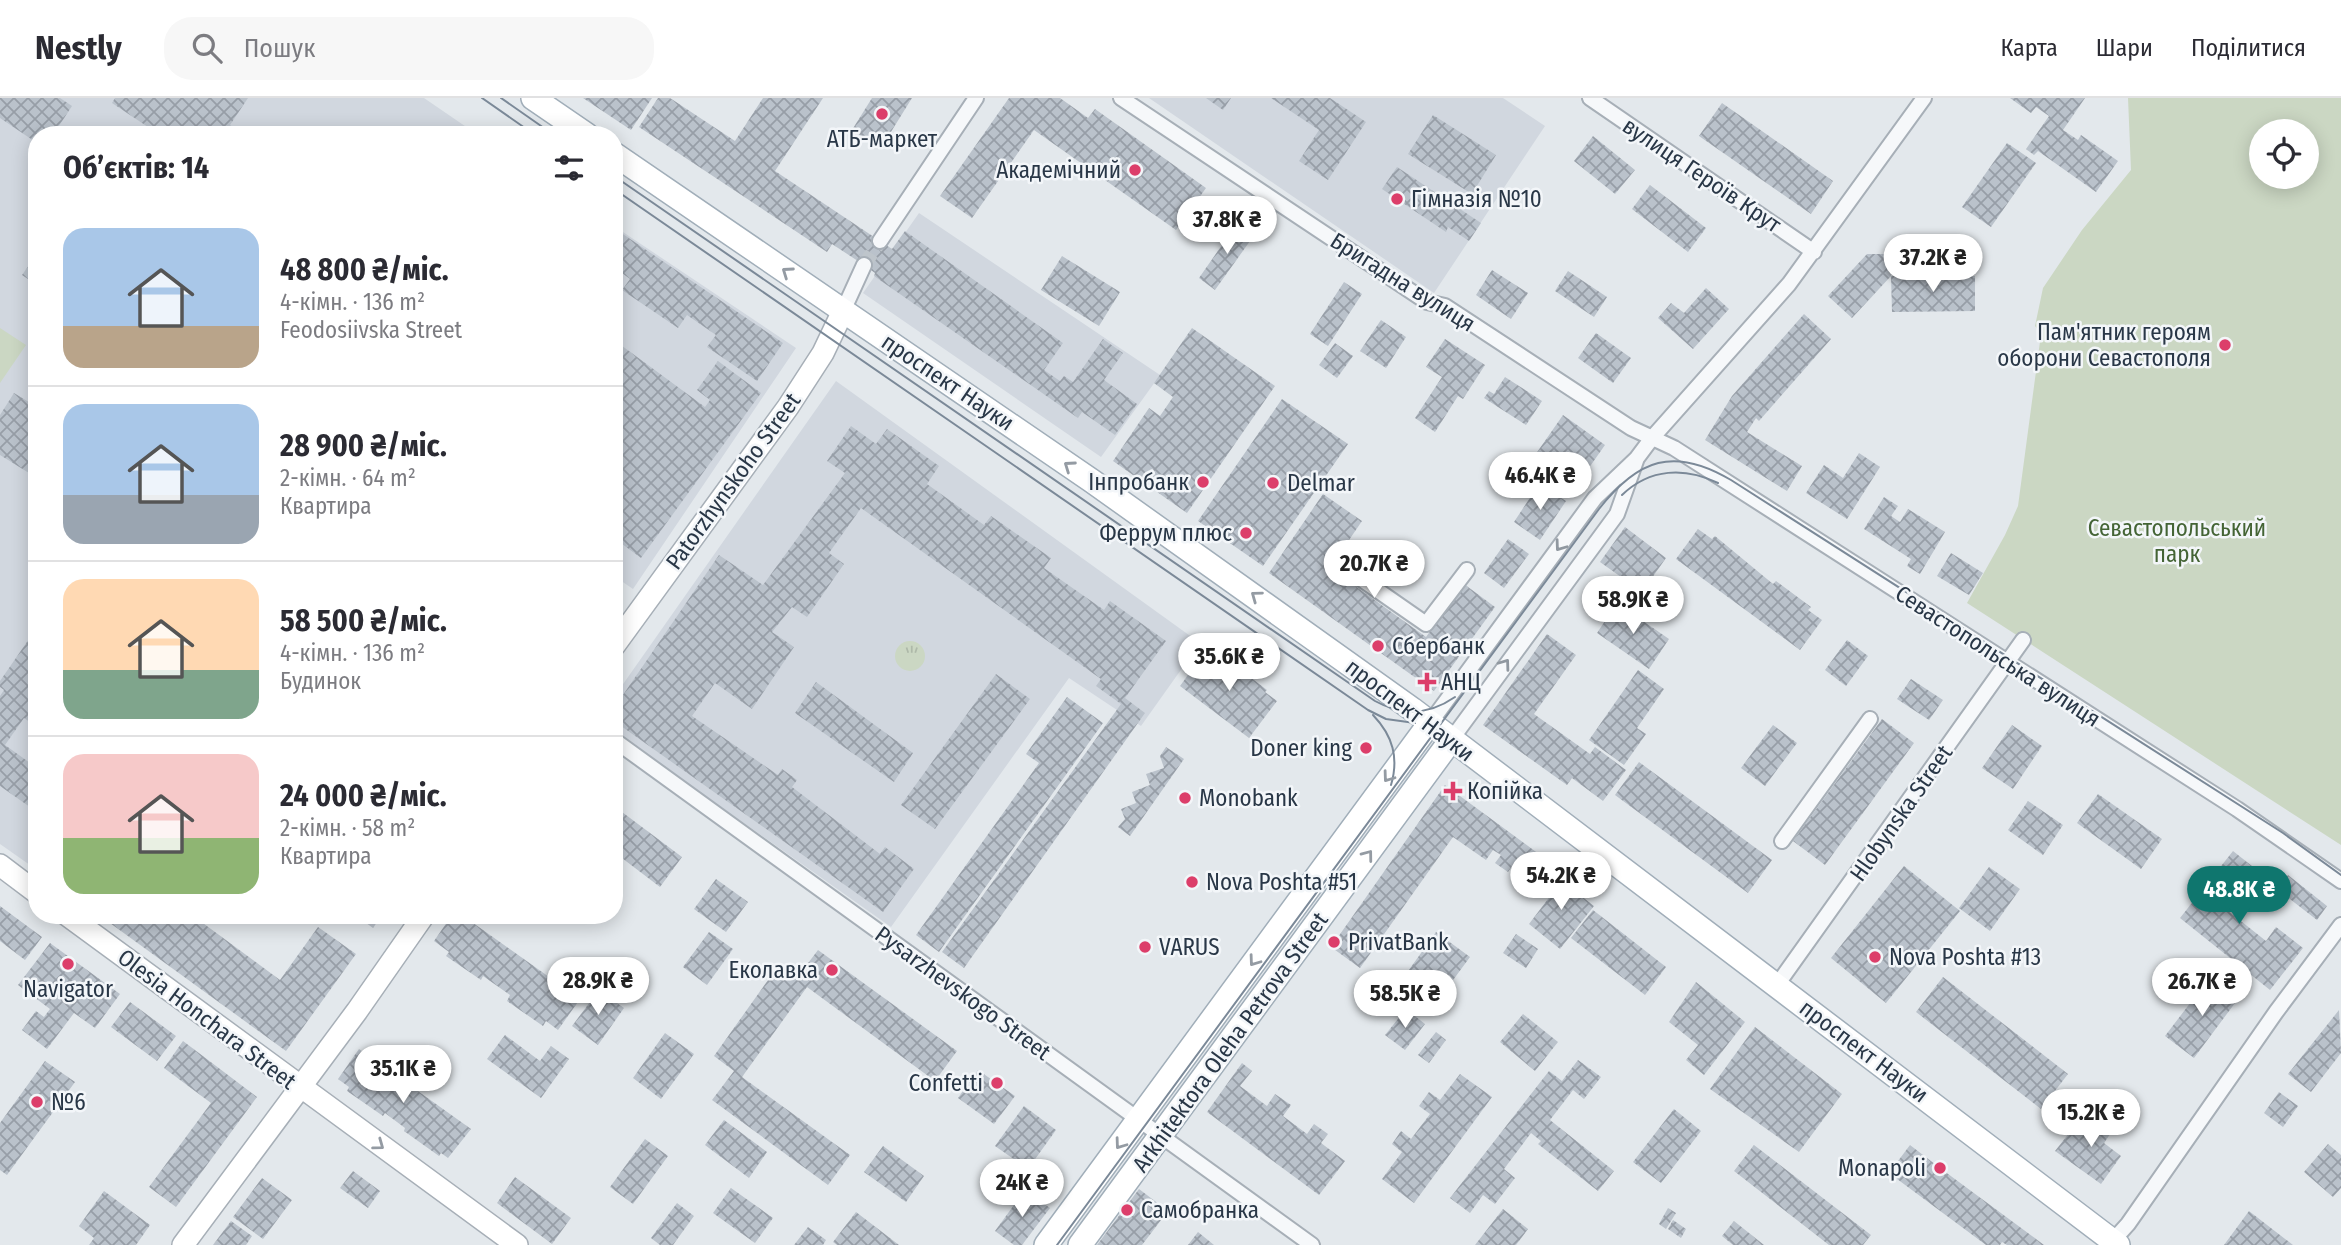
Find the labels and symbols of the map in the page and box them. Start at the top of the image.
marker: АТБ-маркет [874,106,890,122]
street label: вулиця Героїв Крут [1617,112,1787,239]
place label: АТБ-маркет [827,125,938,153]
place label: Академічний [996,156,1121,184]
marker: Академічний [1127,162,1143,178]
place label: Гімназія №10 [1411,185,1542,213]
marker: Гімназія №10 [1389,191,1405,207]
pin: 37.8K ₴ [1162,197,1292,256]
street label: Бригадна вулиця [1325,226,1481,338]
pin: 37.2K ₴ [1868,234,1998,294]
one-way arrow [782,268,795,280]
place label: Пам'ятник героям оборони Севастополя [1997,318,2211,372]
street label: проспект Науки [876,327,1020,437]
marker: Пам'ятник героям оборони Севастополя [2217,337,2233,353]
street label: Patorzhynskoho Street [660,387,807,575]
pin: 46.4K ₴ [1475,452,1605,512]
one-way arrow [1064,461,1077,474]
place label: Інпробанк [1088,468,1189,496]
place label: Delmar [1287,469,1355,497]
marker: Інпробанк [1195,474,1211,490]
marker: Delmar [1265,475,1281,491]
park label: Севастопольський парк [2088,514,2266,568]
place label: Феррум плюс [1100,519,1232,547]
marker: Феррум плюс [1238,525,1254,541]
one-way arrow [1556,538,1568,551]
pin: 20.7K ₴ [1309,540,1439,600]
pin: 58.9K ₴ [1568,576,1698,636]
street label: Севастопольська вулиця [1890,579,2106,733]
one-way arrow [1251,592,1264,604]
place label: Сбербанк [1392,632,1485,660]
pin: 35.6K ₴ [1164,634,1294,693]
marker: Сбербанк [1370,638,1386,654]
street label: проспект Науки [1340,653,1480,767]
one-way arrow [1497,659,1509,672]
place label: АНЦ [1441,668,1481,696]
marker: АНЦ [1419,674,1435,690]
place label: Doner king [1250,734,1352,762]
street label: Hlobynska Street [1844,739,1959,887]
marker: Doner king [1358,740,1374,756]
one-way arrow [1384,769,1396,782]
place label: Копійка [1467,777,1543,805]
marker: Копійка [1445,783,1461,799]
place label: Monobank [1199,784,1298,812]
marker: Monobank [1177,790,1193,806]
one-way arrow [1359,850,1372,863]
pin: 54.2K ₴ [1496,852,1626,912]
pin: 48.8K ₴ [2174,866,2304,926]
place label: Nova Poshta #51 [1206,868,1357,896]
marker: Nova Poshta #51 [1184,874,1200,890]
street label: Arkhitektora Oleha Petrova Street [1126,906,1334,1177]
street label: Pysarzhevskogo Street [870,920,1057,1066]
place label: PrivatBank [1348,928,1449,956]
place label: VARUS [1159,933,1220,961]
marker: PrivatBank [1326,934,1342,950]
marker: VARUS [1137,939,1153,955]
street label: Olesia Honchara Street [112,943,302,1095]
place label: Nova Poshta #13 [1889,943,2041,971]
marker: Nova Poshta #13 [1867,949,1883,965]
one-way arrow [1250,953,1262,965]
marker: Navigator [60,956,76,972]
place label: Еколавка [729,956,818,984]
pin: 28.9K ₴ [533,958,663,1017]
pin: 26.7K ₴ [2137,958,2267,1018]
marker: Еколавка [824,962,840,978]
pin: 58.5K ₴ [1340,970,1470,1030]
place label: Navigator [23,975,113,1003]
street label: проспект Науки [1794,994,1934,1108]
pin: 35.1K ₴ [338,1046,468,1105]
place label: Confetti [909,1069,983,1097]
marker: Confetti [989,1075,1005,1091]
place label: №6 [51,1088,86,1116]
pin: 15.2K ₴ [2026,1090,2156,1149]
marker: №6 [29,1094,45,1110]
one-way arrow [371,1136,384,1149]
one-way arrow [1115,1136,1128,1149]
place label: Monapoli [1838,1154,1926,1182]
pin: 24K ₴ [973,1160,1071,1219]
marker: Monapoli [1932,1160,1948,1176]
place label: Самобранка [1141,1196,1259,1224]
marker: Самобранка [1119,1202,1135,1218]

